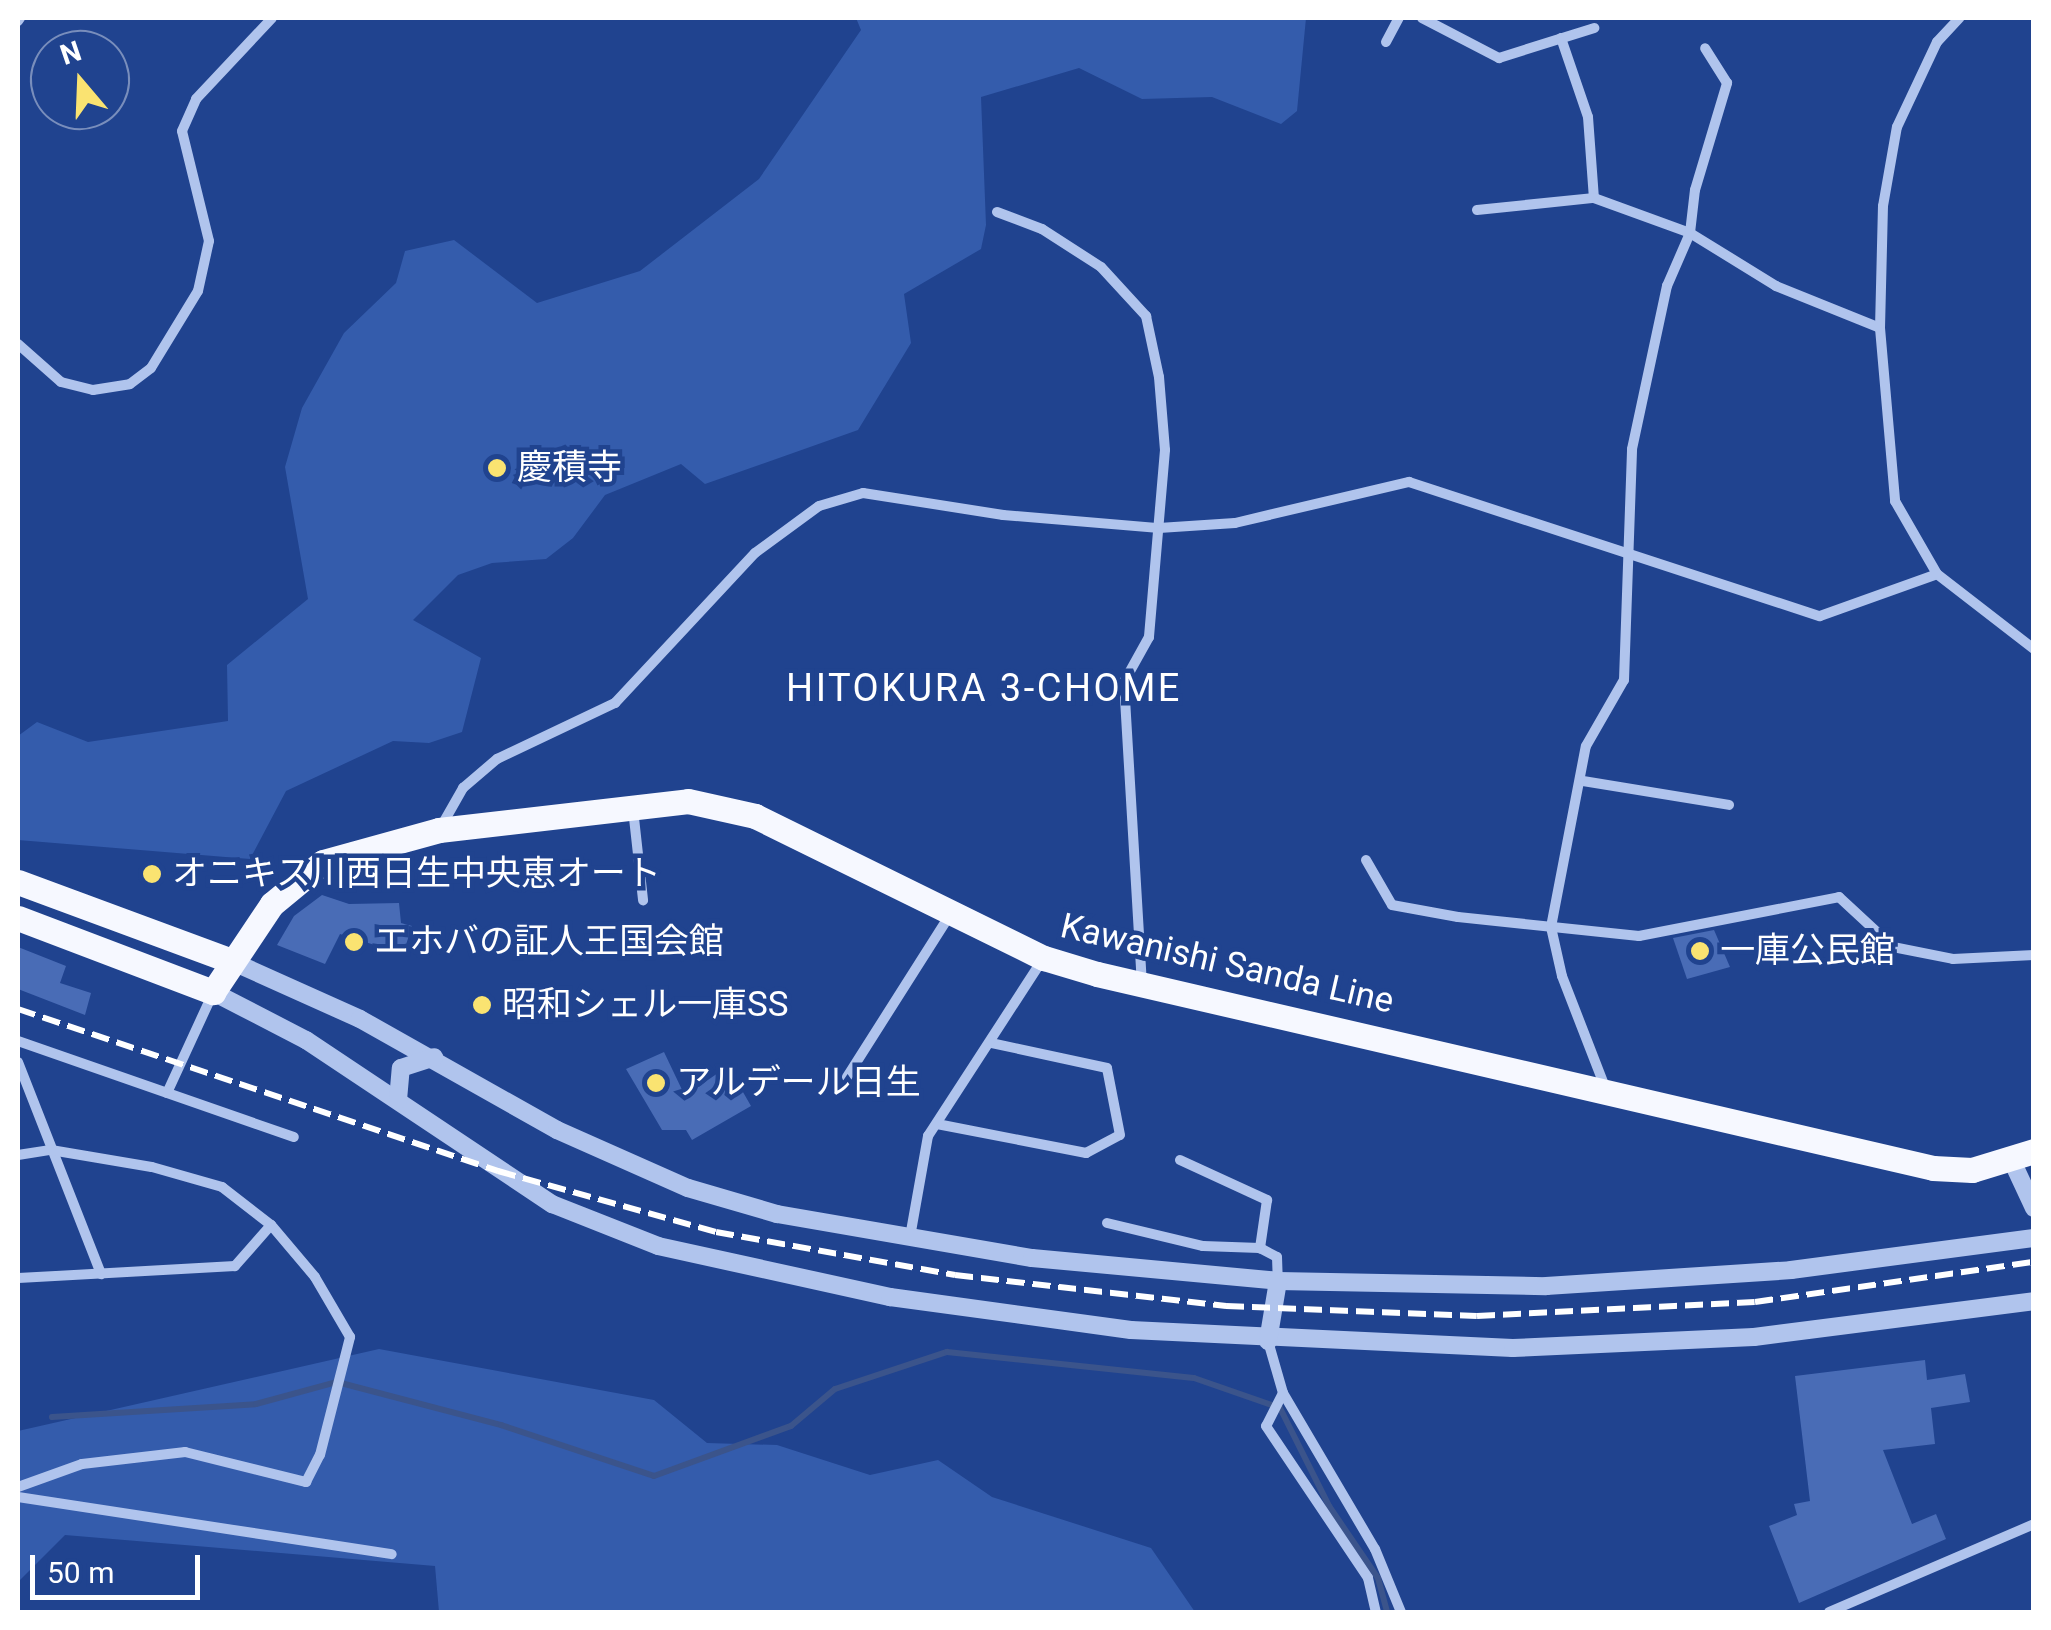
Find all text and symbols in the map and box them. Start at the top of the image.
north arrow [30,30,130,130]
text: N [56,34,85,72]
place label: 慶積寺 [517,447,622,489]
marker: 慶積寺 [486,457,508,479]
district label: HITOKURA 3-CHOME [786,666,1182,712]
place label: オニキス川西日生中央恵オート [172,853,662,895]
marker: オニキス川西日生中央恵オート [141,863,163,885]
street label: Kawanishi Sanda Line [1056,905,1398,1023]
place label: エホバの証人王国会館 [374,921,724,963]
place label: 一庫公民館 [1720,930,1895,972]
marker: エホバの証人王国会館 [343,931,365,953]
marker: 一庫公民館 [1689,940,1711,962]
place label: 昭和シェル一庫SS [502,984,789,1026]
marker: 昭和シェル一庫SS [471,994,493,1016]
place label: アルデール日生 [676,1062,921,1104]
marker: アルデール日生 [645,1072,667,1094]
scale bar [35,1535,205,1597]
text: 50 m [47,1555,114,1590]

